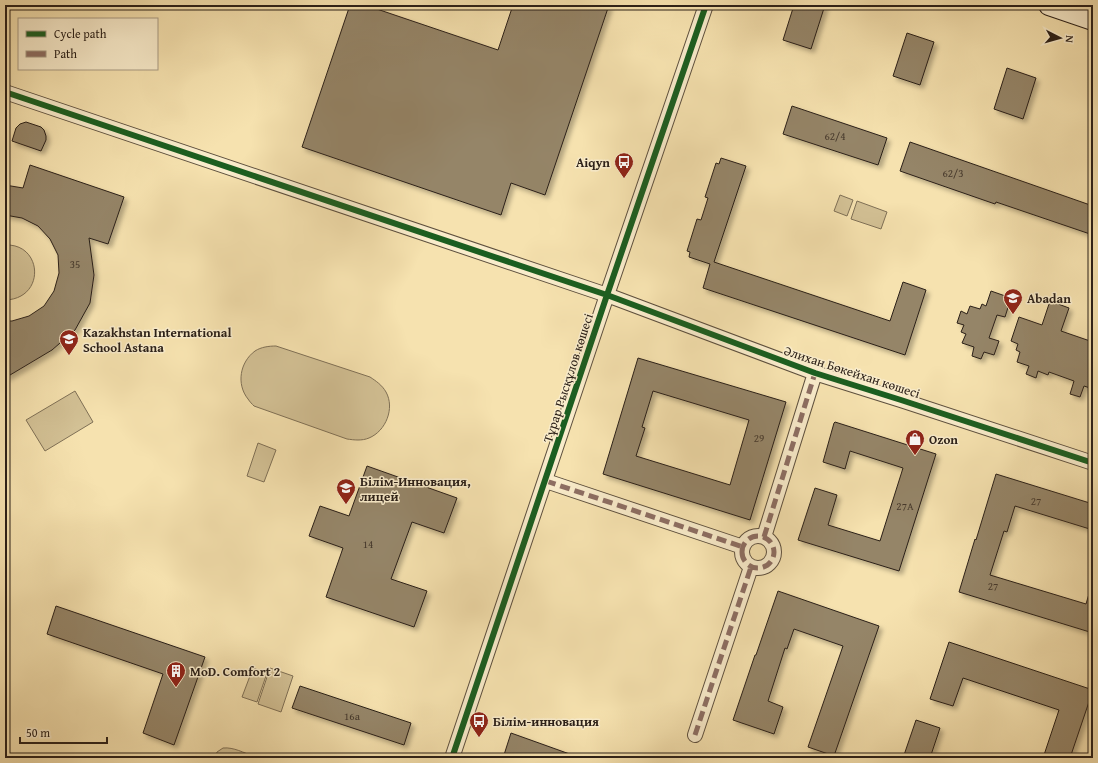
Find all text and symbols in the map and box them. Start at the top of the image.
legend [18,18,158,70]
north arrow [1040,18,1080,58]
text: Cycle path [54,25,107,42]
text: N [1062,35,1078,44]
text: Path [54,45,77,62]
house number: 62/4 [824,128,846,144]
bus stop icon: Aiqyn [613,151,635,179]
place label: Aiqyn [576,153,610,172]
house number: 62/3 [942,165,964,181]
house number: 35 [70,256,80,272]
school or university icon: Abadan [1002,287,1024,315]
place label: Abadan [1027,289,1071,308]
street label: Тұрар Рысқұлов көшесі [538,311,598,445]
place label: Kazakhstan International School Astana [83,323,231,357]
school or university icon: Kazakhstan International School Astana [58,328,80,356]
street label: Әлихан Бөкейхан көшесі [782,341,923,403]
shop icon: Ozon [904,428,926,456]
house number: 29 [754,430,764,446]
place label: Ozon [929,430,958,449]
place label: Білім-Инновация, лицей [360,472,471,506]
school or university icon: Білім-Инновация, лицей [335,477,357,505]
house number: 27 [1031,493,1041,509]
house number: 27А [896,498,914,514]
house number: 14 [363,536,373,552]
house number: 27 [988,578,998,594]
building icon: МoD. Comfort 2 [165,660,187,688]
place label: МoD. Comfort 2 [190,662,280,681]
house number: 16а [344,708,361,724]
bus stop icon: Білім-инновация [468,710,490,738]
place label: Білім-инновация [493,712,599,731]
scale bar [20,719,107,745]
text: 50 m [26,724,50,741]

